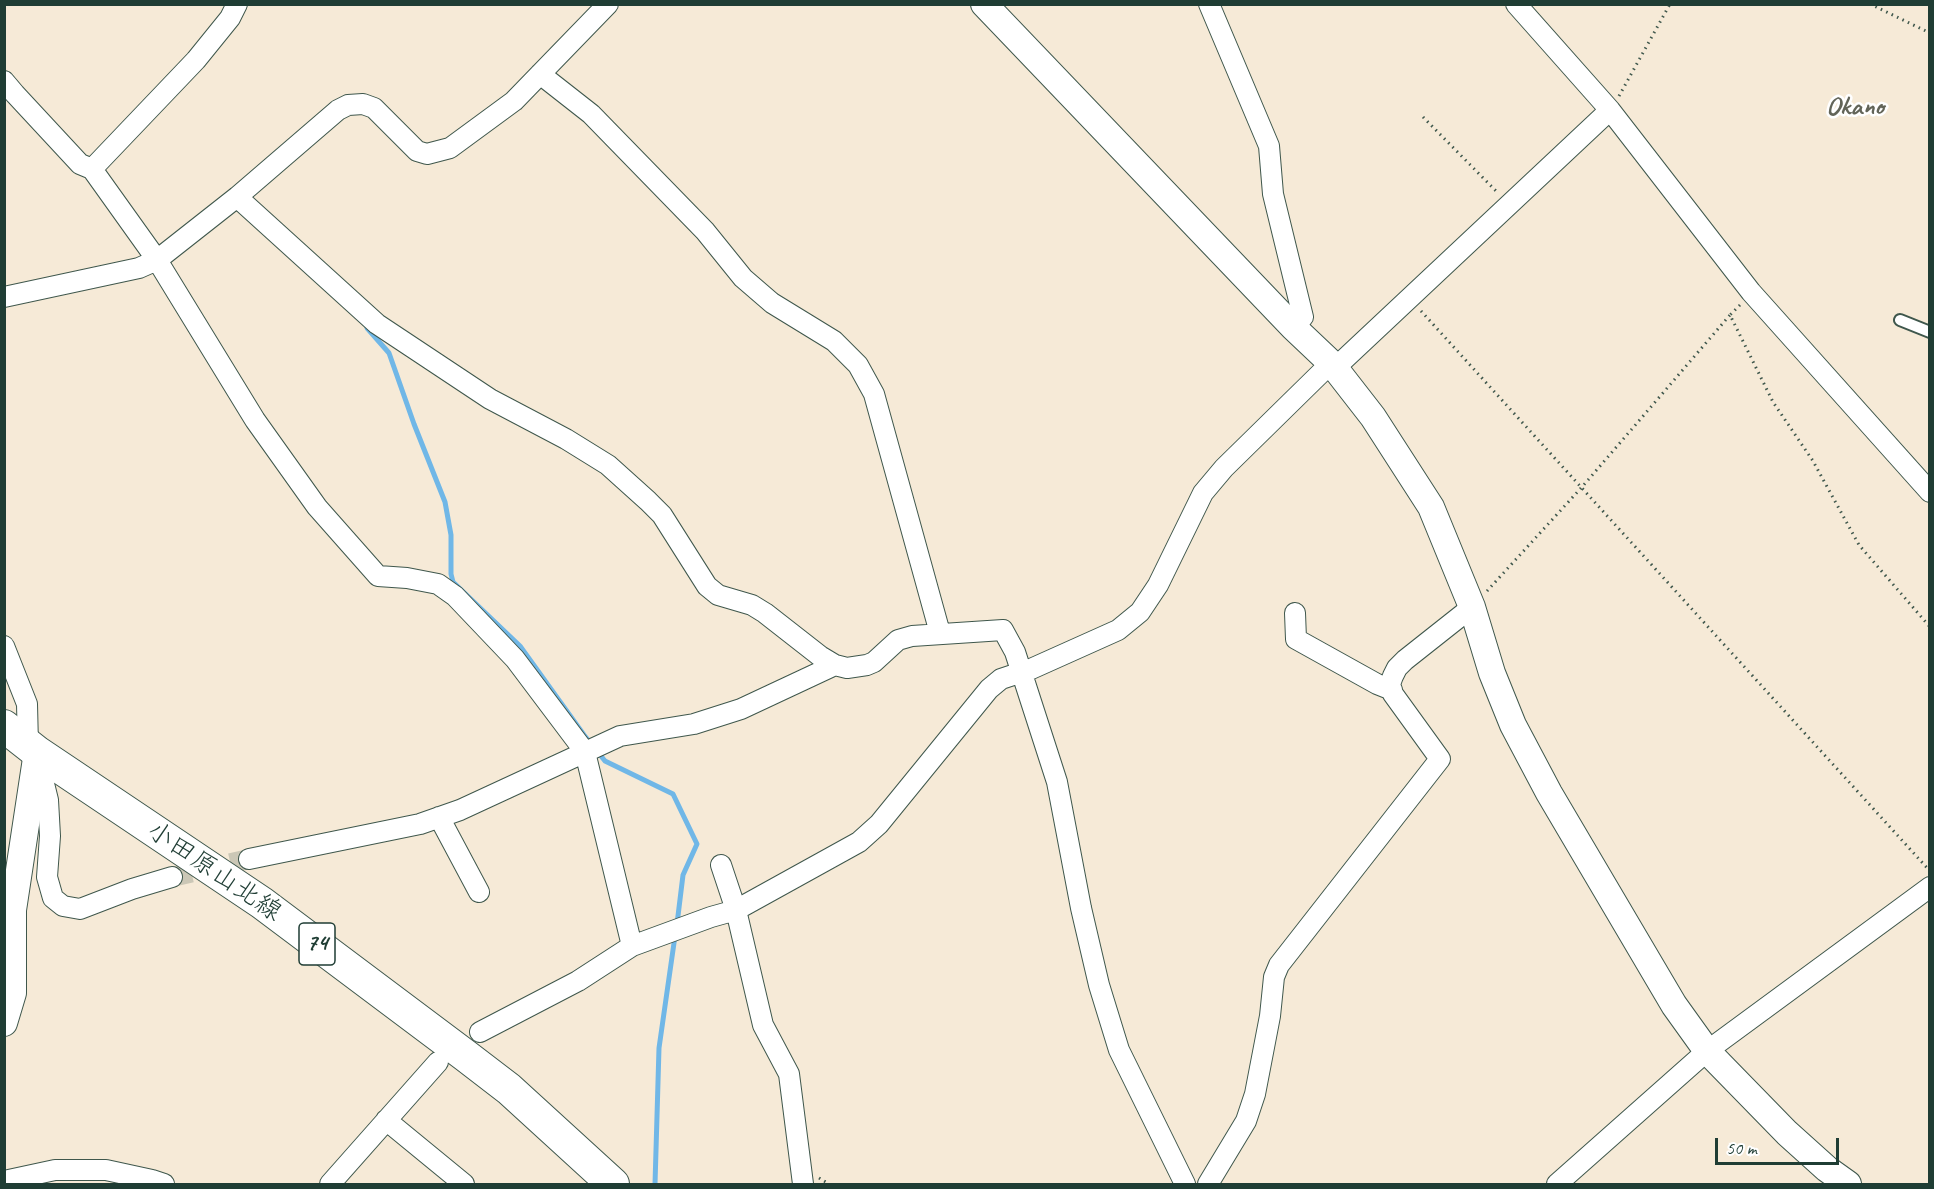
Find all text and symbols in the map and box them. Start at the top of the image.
district label: Okano [1826,91,1884,123]
street label: 小田原山北線 [141,815,287,929]
road number: 74 [299,923,335,965]
scale bar [1718,1126,1842,1164]
text: 50 m [1726,1137,1757,1159]

